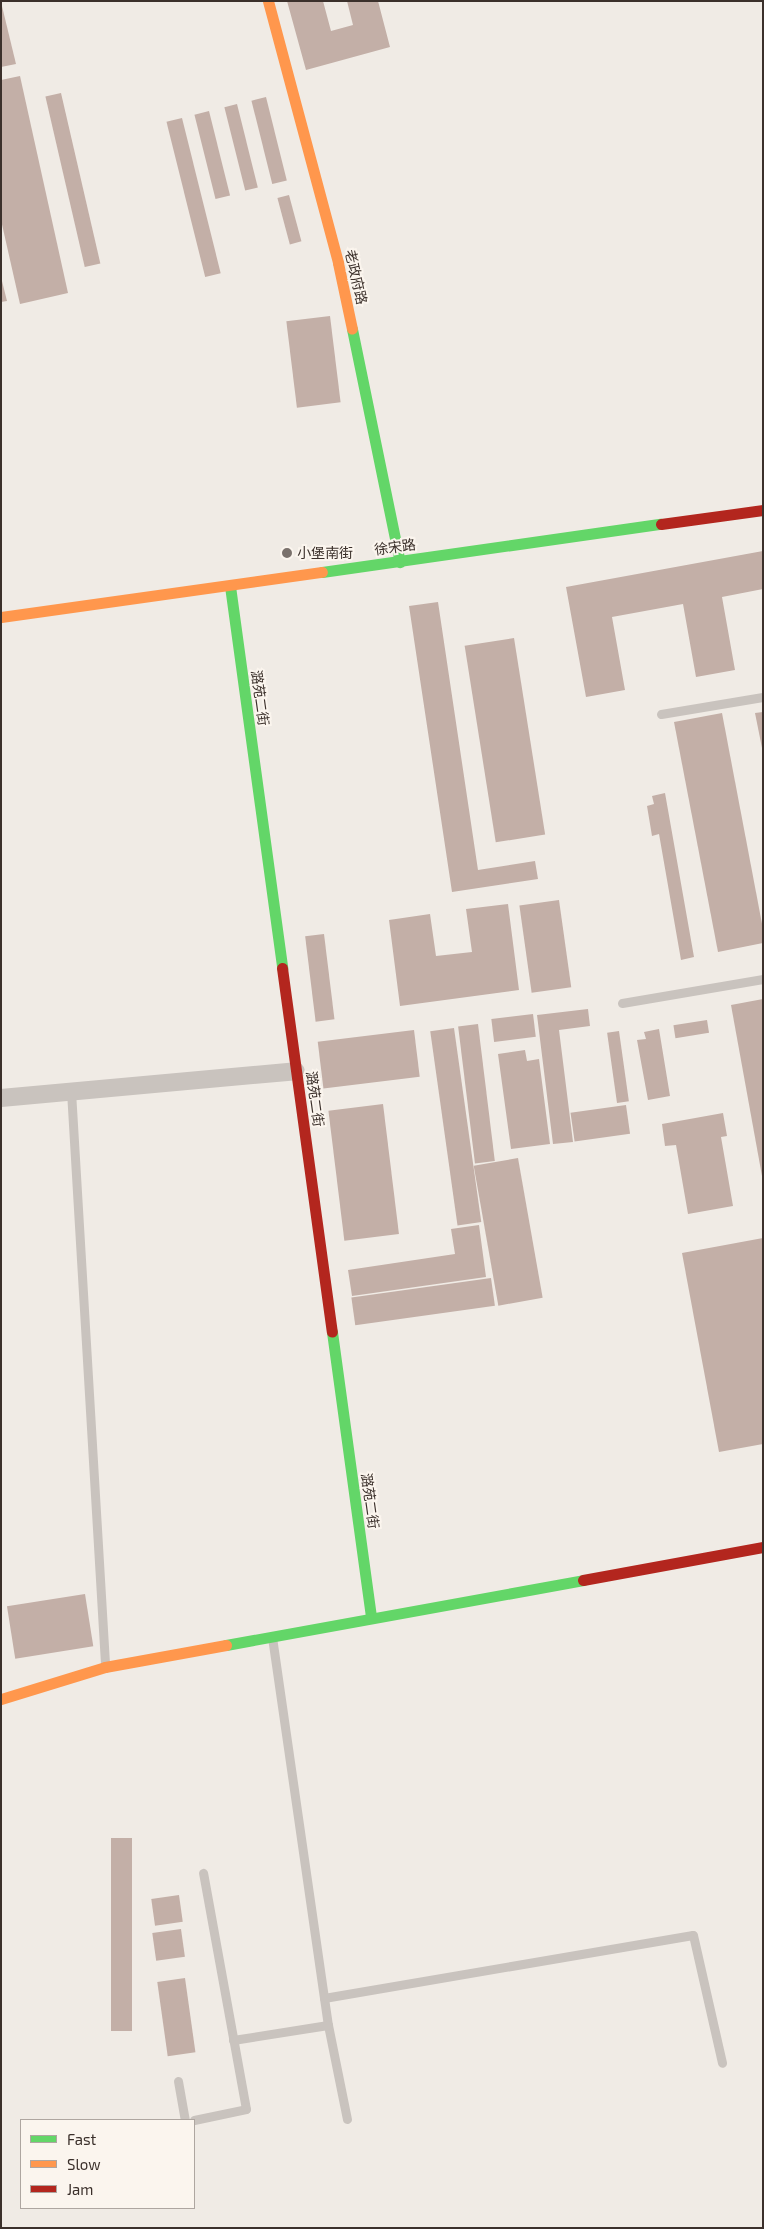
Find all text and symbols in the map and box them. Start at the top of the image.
street label: 老政府路 [342,248,370,306]
street label: 徐宋路 [373,536,417,558]
place label: 小堡南街 [297,545,353,561]
marker: 小堡南街 [281,547,293,559]
street label: 潞苑二街 [248,669,272,727]
street label: 潞苑二街 [303,1070,327,1128]
street label: 潞苑二街 [358,1472,382,1530]
legend [20,2119,195,2209]
text: Fast [67,2130,96,2148]
text: Slow [67,2155,101,2173]
text: Jam [67,2180,93,2198]

